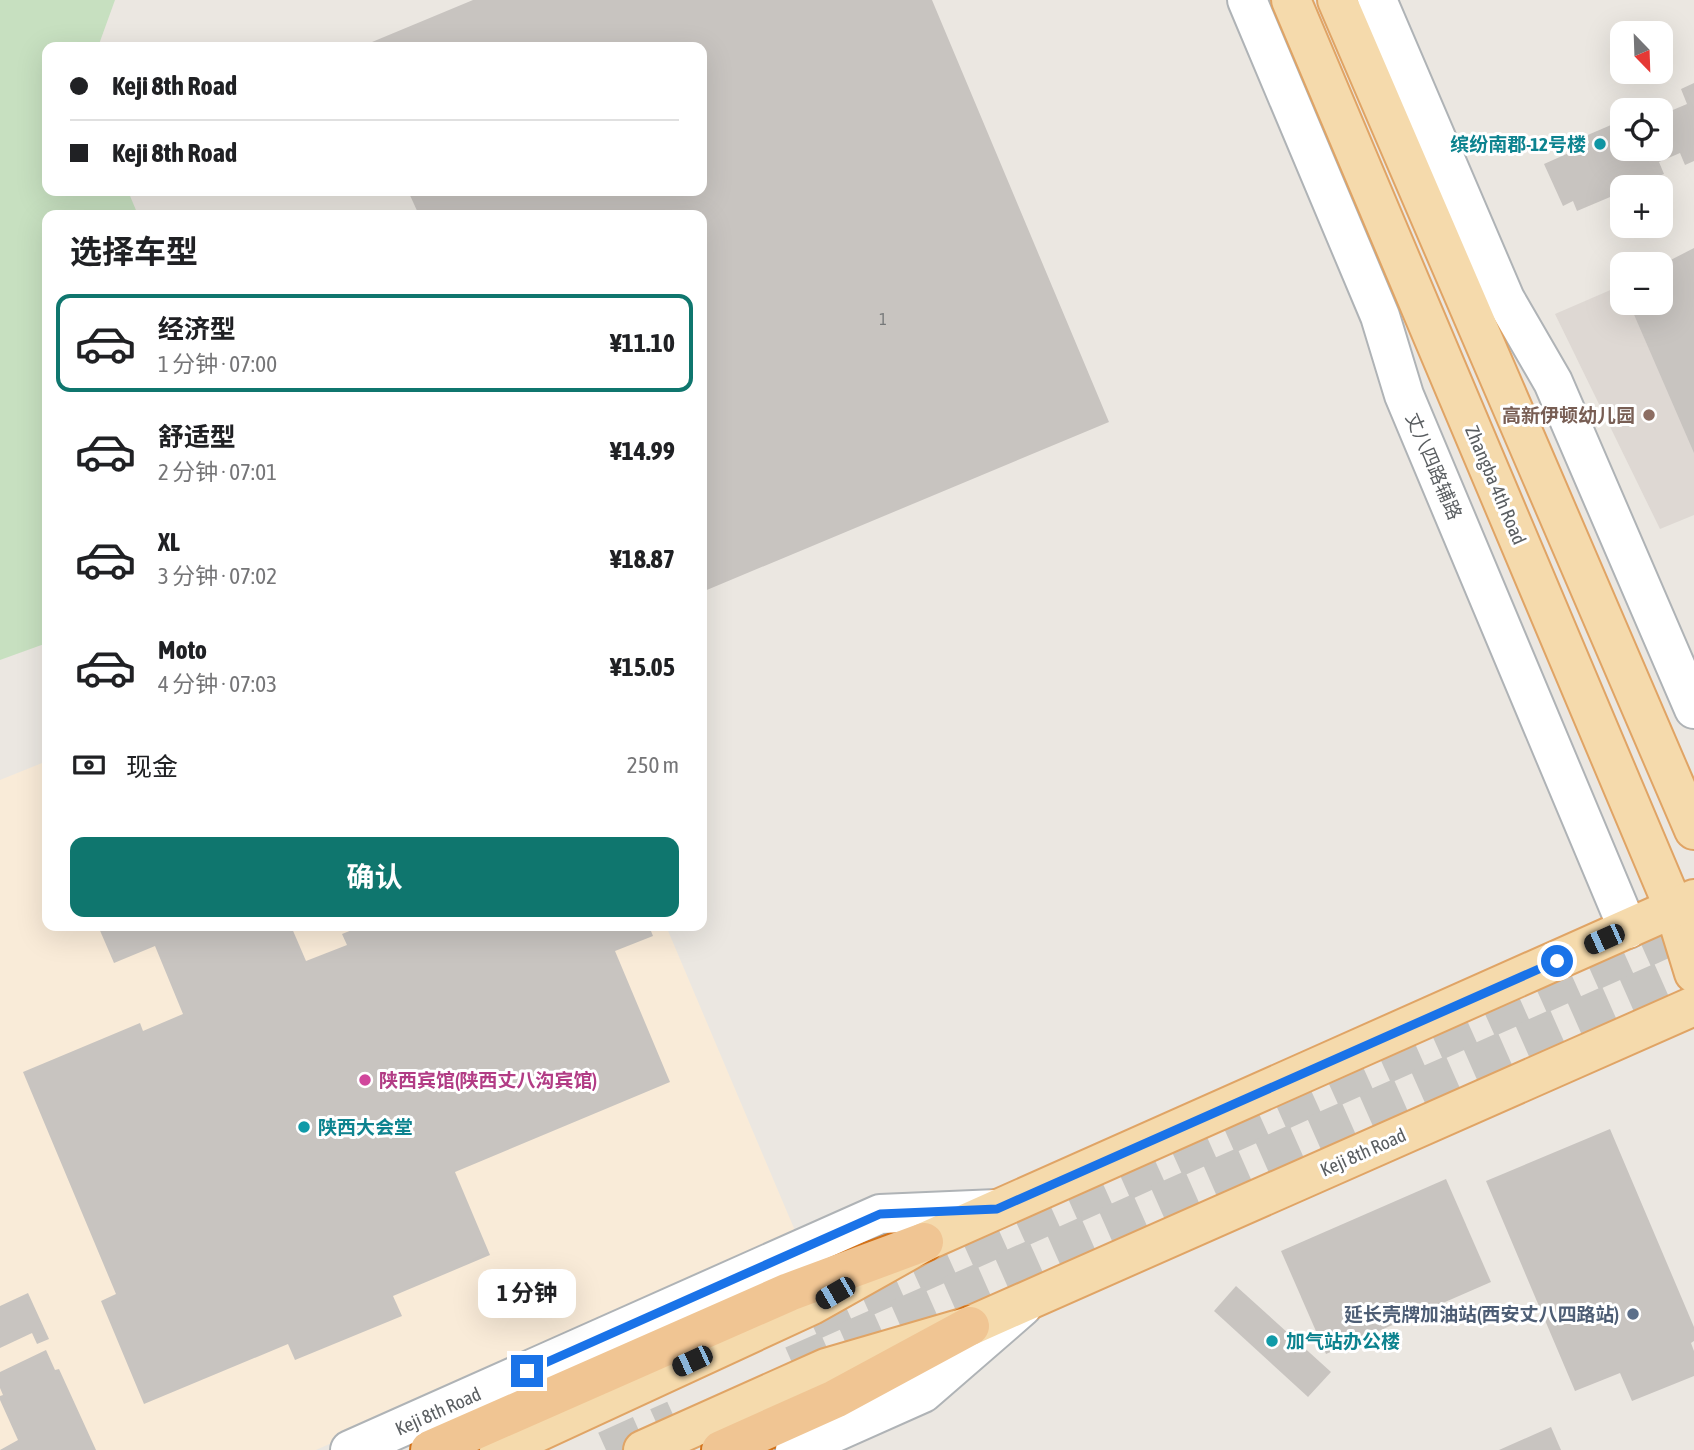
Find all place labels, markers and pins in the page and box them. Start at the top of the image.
place label: 缤纷南郡-12号楼 [1450,133,1586,155]
marker: 缤纷南郡-12号楼 [1592,136,1608,152]
place label: 高新伊顿幼儿园 [1502,404,1635,426]
marker: 高新伊顿幼儿园 [1641,407,1657,423]
place label: 陕西宾馆(陕西丈八沟宾馆) [379,1069,597,1091]
marker: 陕西宾馆(陕西丈八沟宾馆) [357,1072,373,1088]
place label: 陕西大会堂 [318,1116,413,1138]
marker: 陕西大会堂 [296,1119,312,1135]
place label: 延长壳牌加油站(西安丈八四路站) [1344,1303,1619,1325]
marker: 延长壳牌加油站(西安丈八四路站) [1625,1306,1641,1322]
place label: 加气站办公楼 [1286,1330,1400,1352]
marker: 加气站办公楼 [1264,1333,1280,1349]

